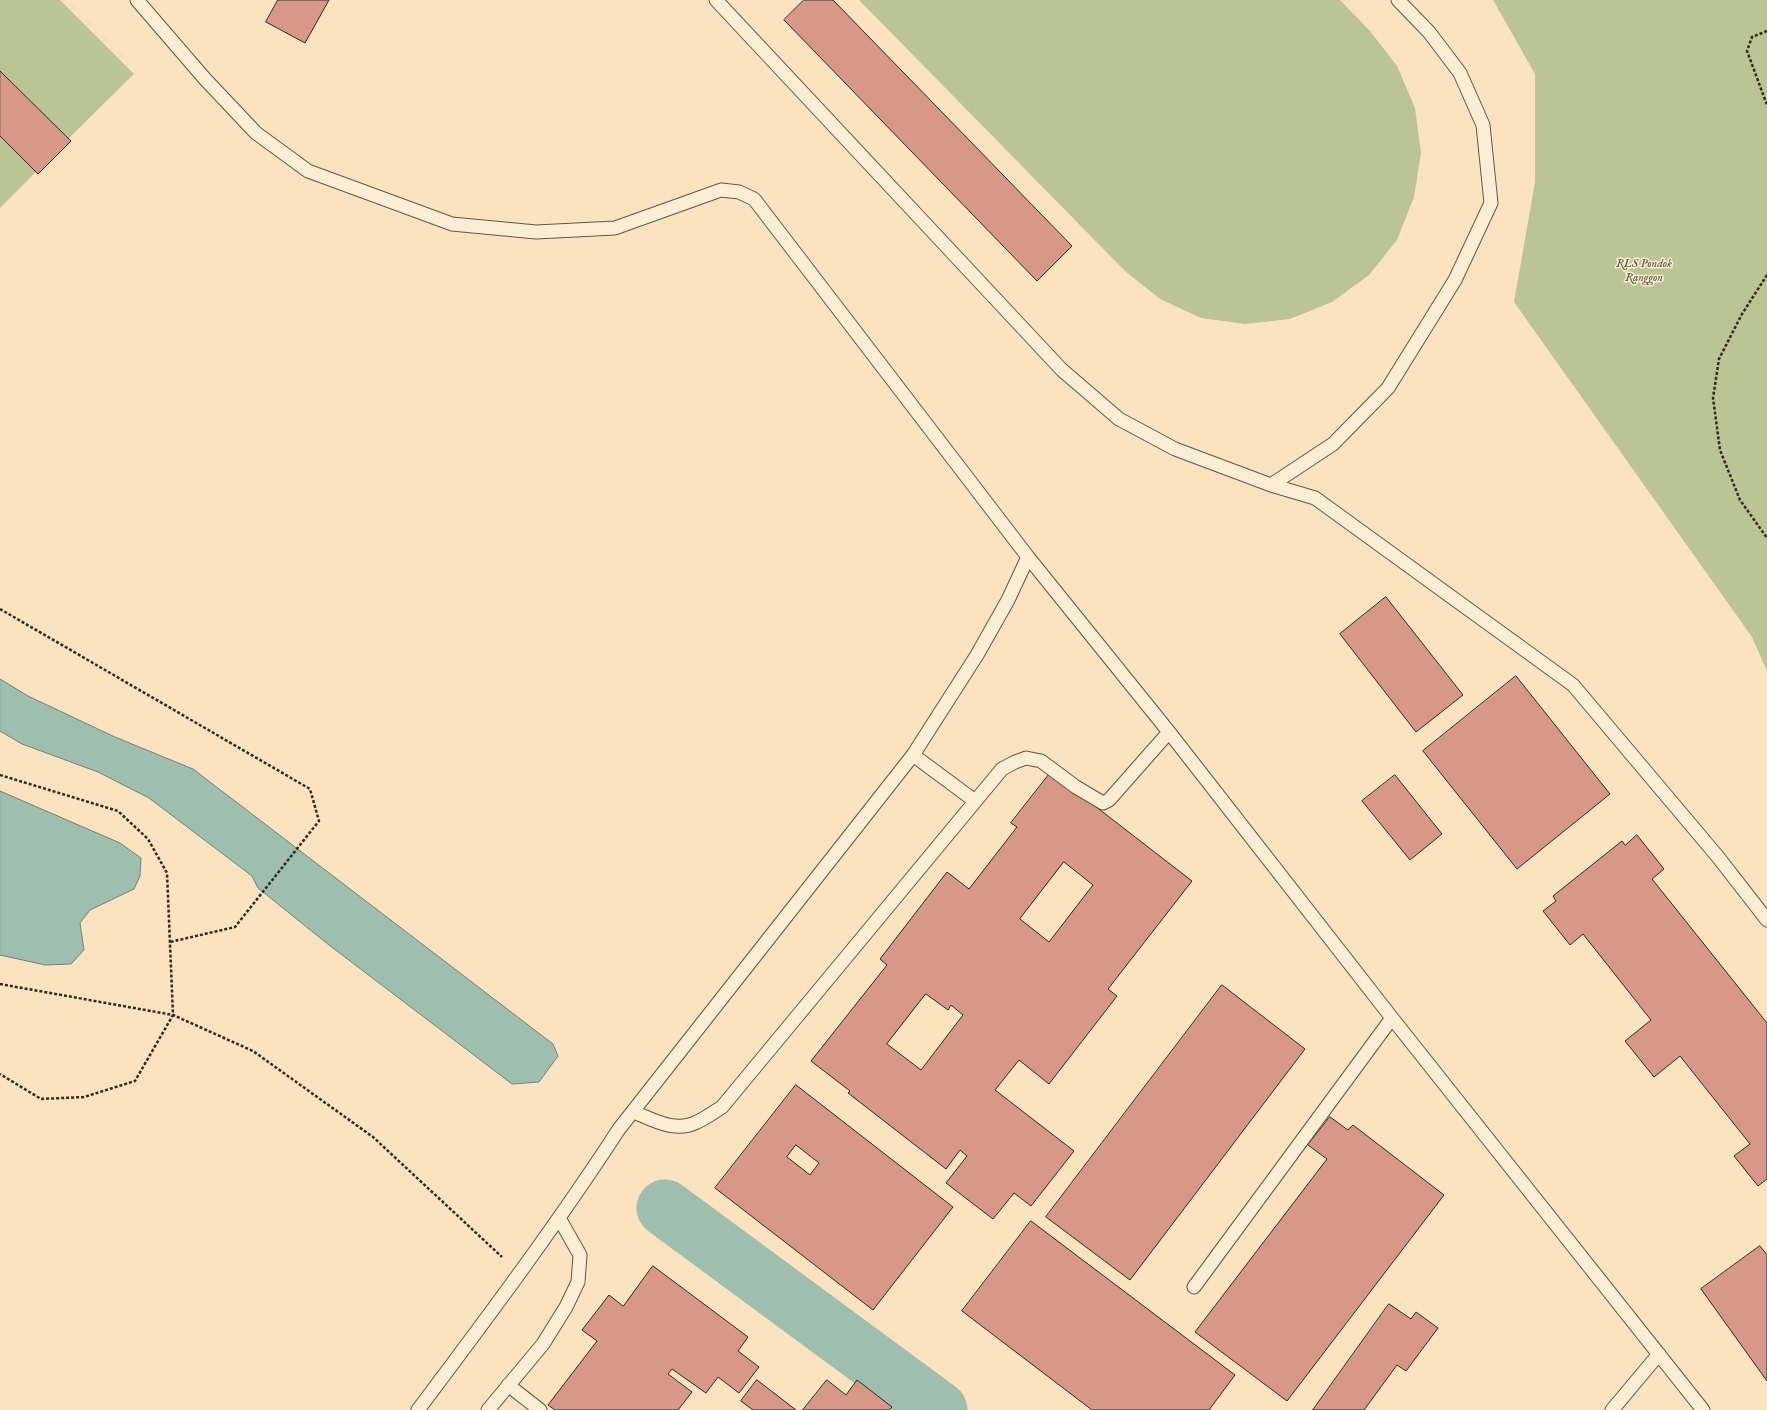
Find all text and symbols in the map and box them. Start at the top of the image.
park label: RLS Pondok Ranggon [1616,258,1672,286]

